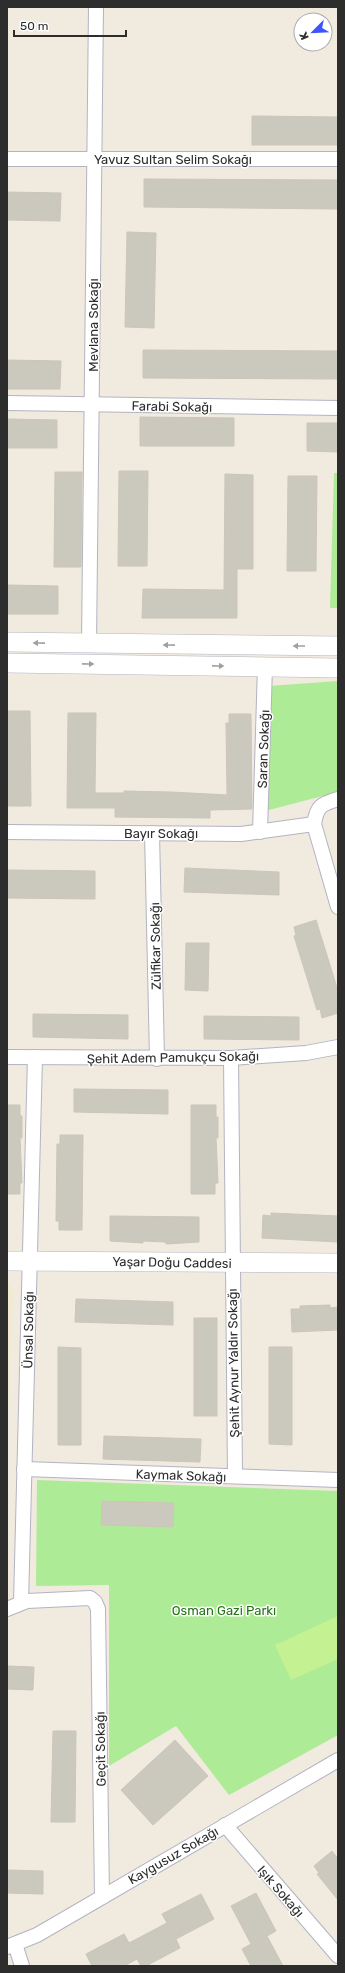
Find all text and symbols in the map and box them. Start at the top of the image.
scale bar [14,12,126,38]
north arrow [293,12,333,52]
text: 50 m [20,19,48,33]
text: K [297,29,312,42]
street label: Yavuz Sultan Selim Sokağı [94,152,252,168]
street label: Mevlana Sokağı [86,278,102,372]
street label: Farabi Sokağı [132,398,212,416]
one-way arrow [32,640,45,646]
one-way arrow [162,642,175,648]
one-way arrow [292,643,305,649]
one-way arrow [82,661,95,667]
one-way arrow [212,663,225,669]
street label: Saran Sokağı [255,710,273,789]
street label: Bayır Sokağı [124,826,198,842]
street label: Zülfikar Sokağı [147,902,165,990]
street label: Şehit Adem Pamukçu Sokağı [87,1048,259,1068]
street label: Yaşar Doğu Caddesi [112,1254,232,1272]
street label: Şehit Aynur Yaldır Sokağı [225,1288,243,1438]
street label: Ünsal Sokağı [20,1291,38,1369]
street label: Kaymak Sokağı [135,1466,227,1486]
park label: Osman Gazi Parkı [172,1603,276,1618]
street label: Geçit Sokağı [92,1711,110,1787]
street label: Kaygusuz Sokağı [125,1823,222,1888]
street label: Işık Sokağı [253,1863,307,1921]

